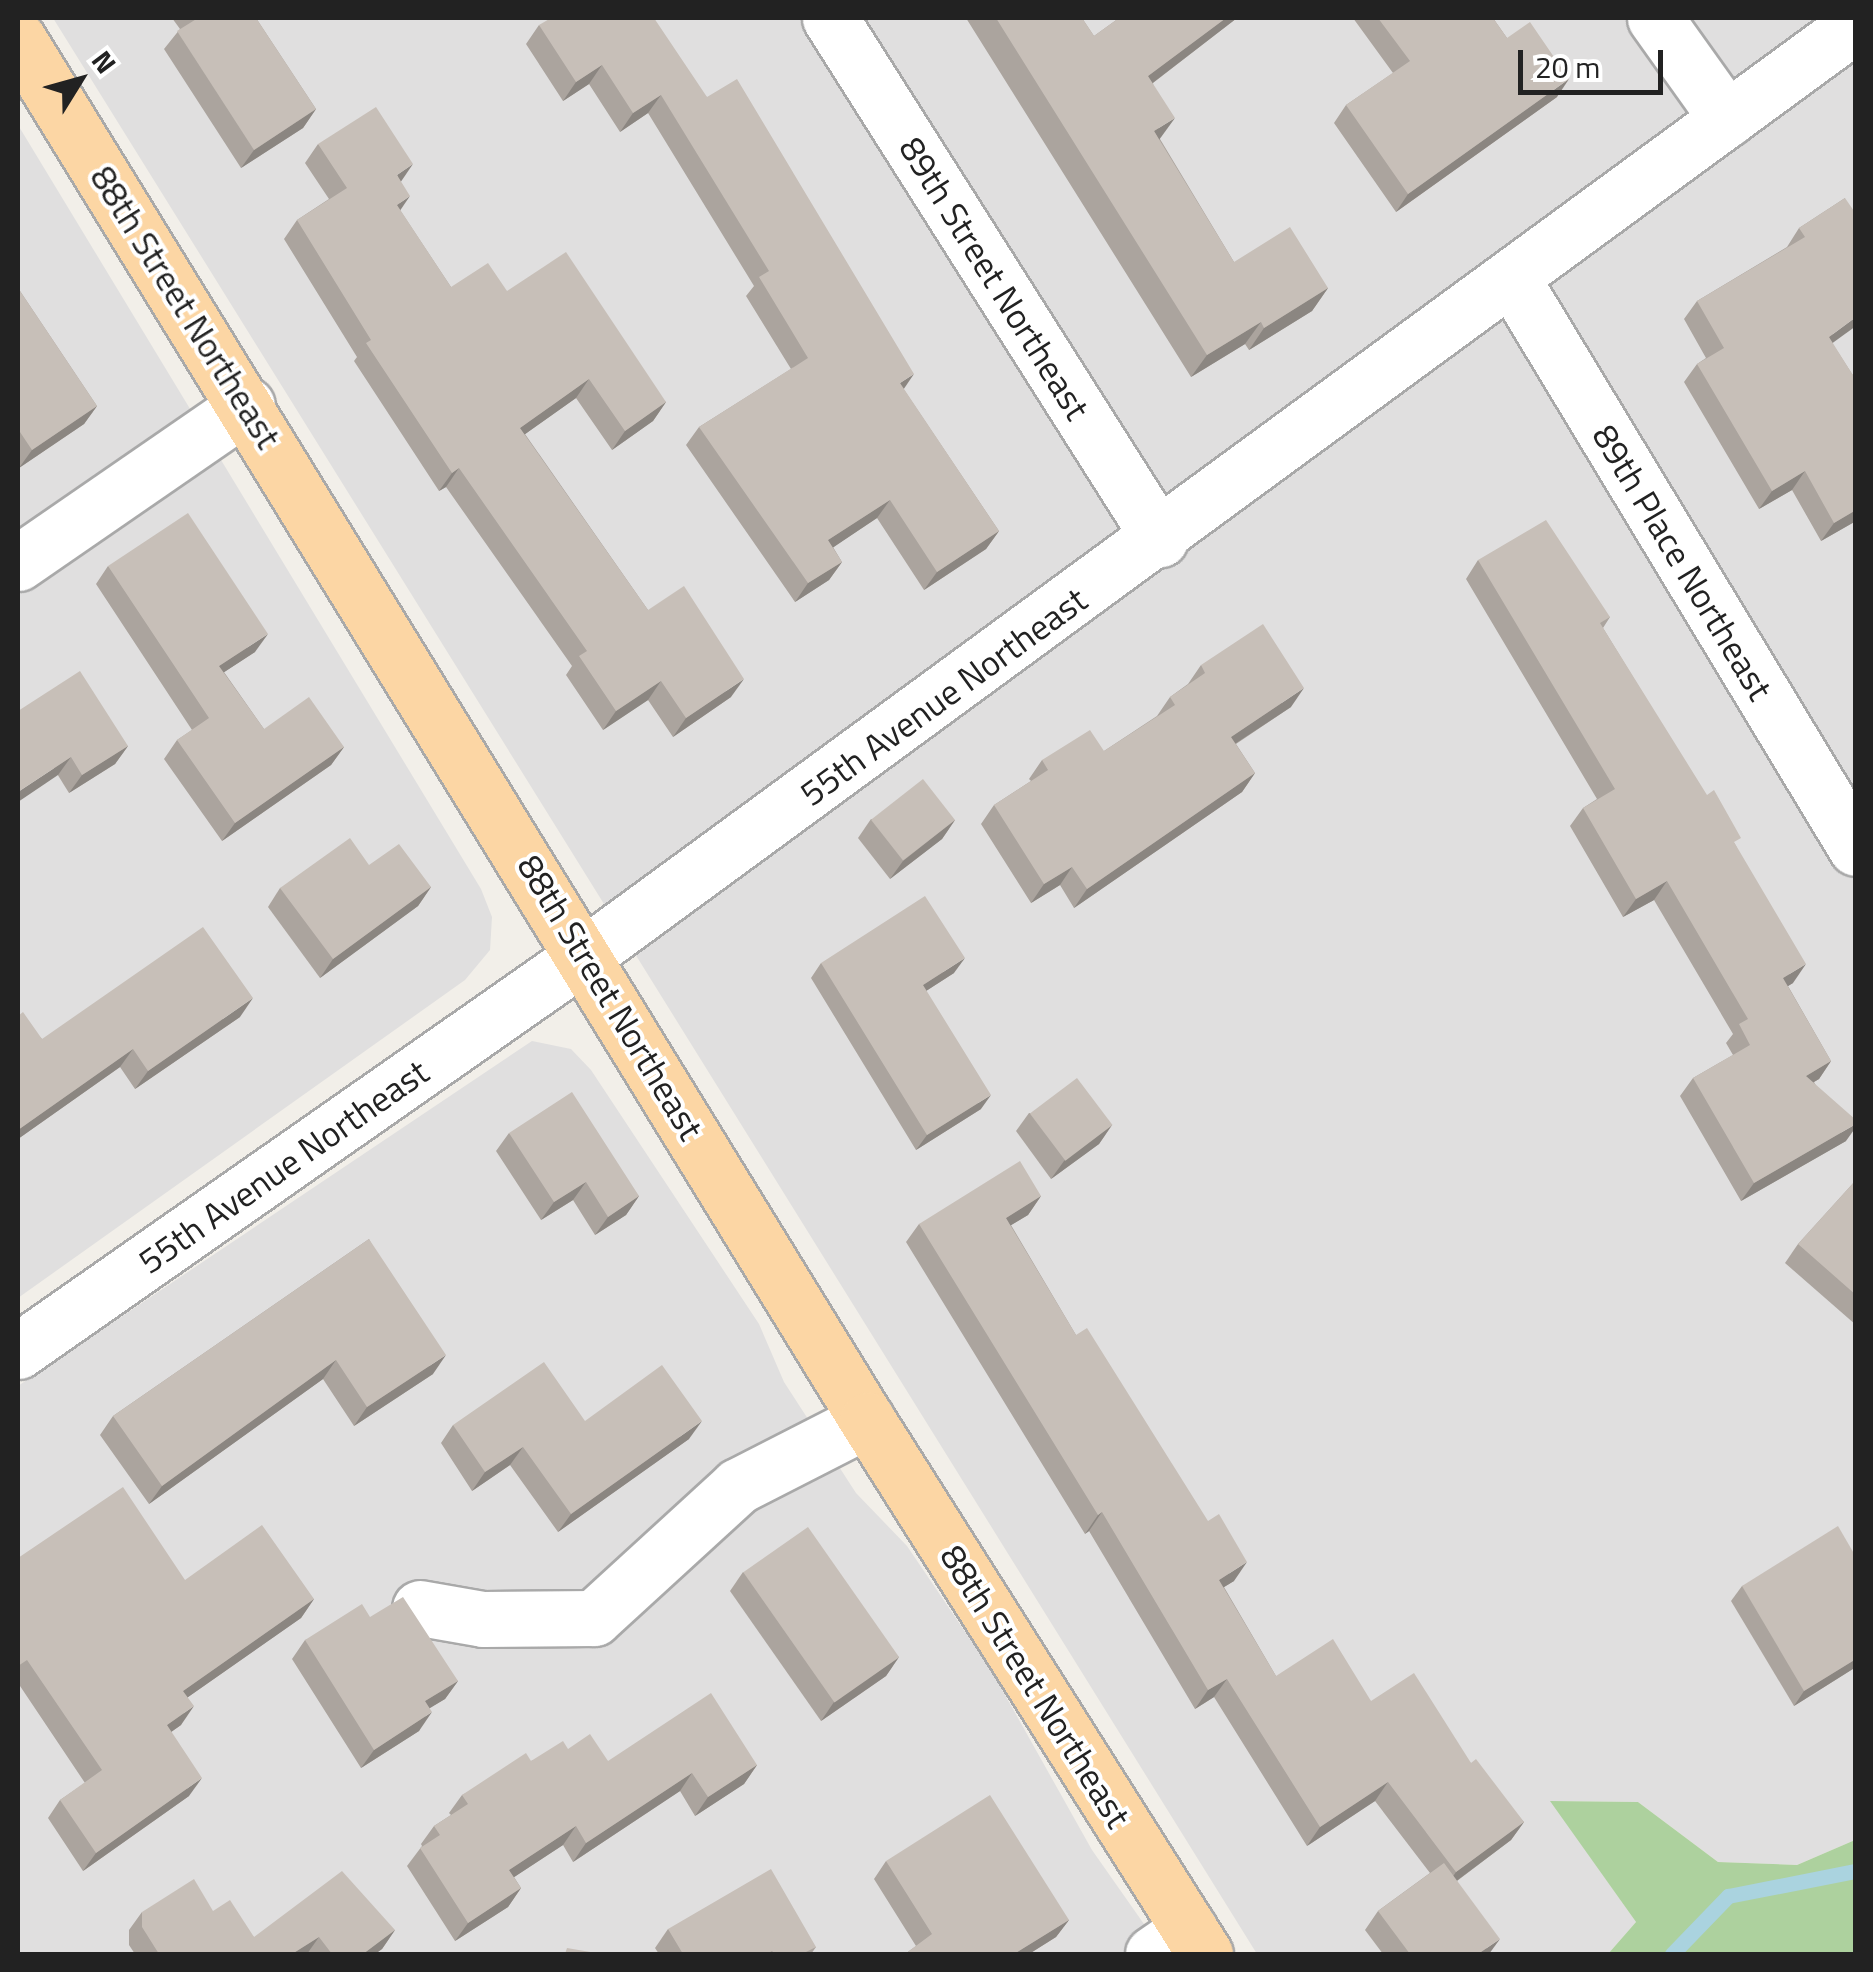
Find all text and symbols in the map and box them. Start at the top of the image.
north arrow [30,30,130,130]
scale bar [1523,30,1668,92]
text: N [81,41,127,82]
text: 20 m [1535,44,1600,90]
street label: 89th Street Northeast [891,129,1099,427]
street label: 88th Street Northeast [82,158,290,456]
street label: 89th Place Northeast [1584,417,1782,707]
street label: 55th Avenue Northeast [791,578,1095,814]
street label: 88th Street Northeast [509,847,713,1147]
street label: 55th Avenue Northeast [130,1050,436,1282]
street label: 88th Street Northeast [932,1537,1140,1835]

